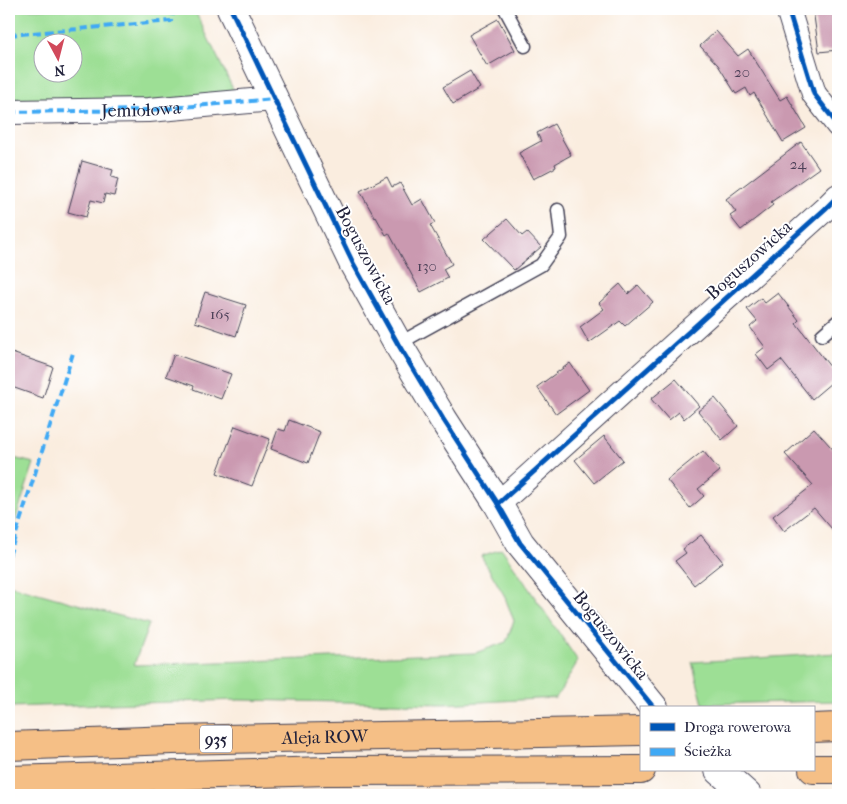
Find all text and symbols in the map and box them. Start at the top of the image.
north arrow [32,32,82,82]
text: N [53,61,66,80]
house number: 20 [734,63,750,81]
street label: Jemiołowa [99,97,182,122]
house number: 24 [790,155,807,173]
street label: Boguszowicka [331,202,401,309]
street label: Boguszowicka [702,216,797,304]
house number: 130 [417,257,437,275]
house number: 165 [210,305,230,323]
street label: Boguszowicka [568,587,653,685]
legend [640,706,814,772]
text: Droga rowerowa [684,718,792,736]
road number: 935 [200,726,232,752]
street label: Aleja ROW [281,726,370,749]
text: Ścieżka [684,742,732,760]

